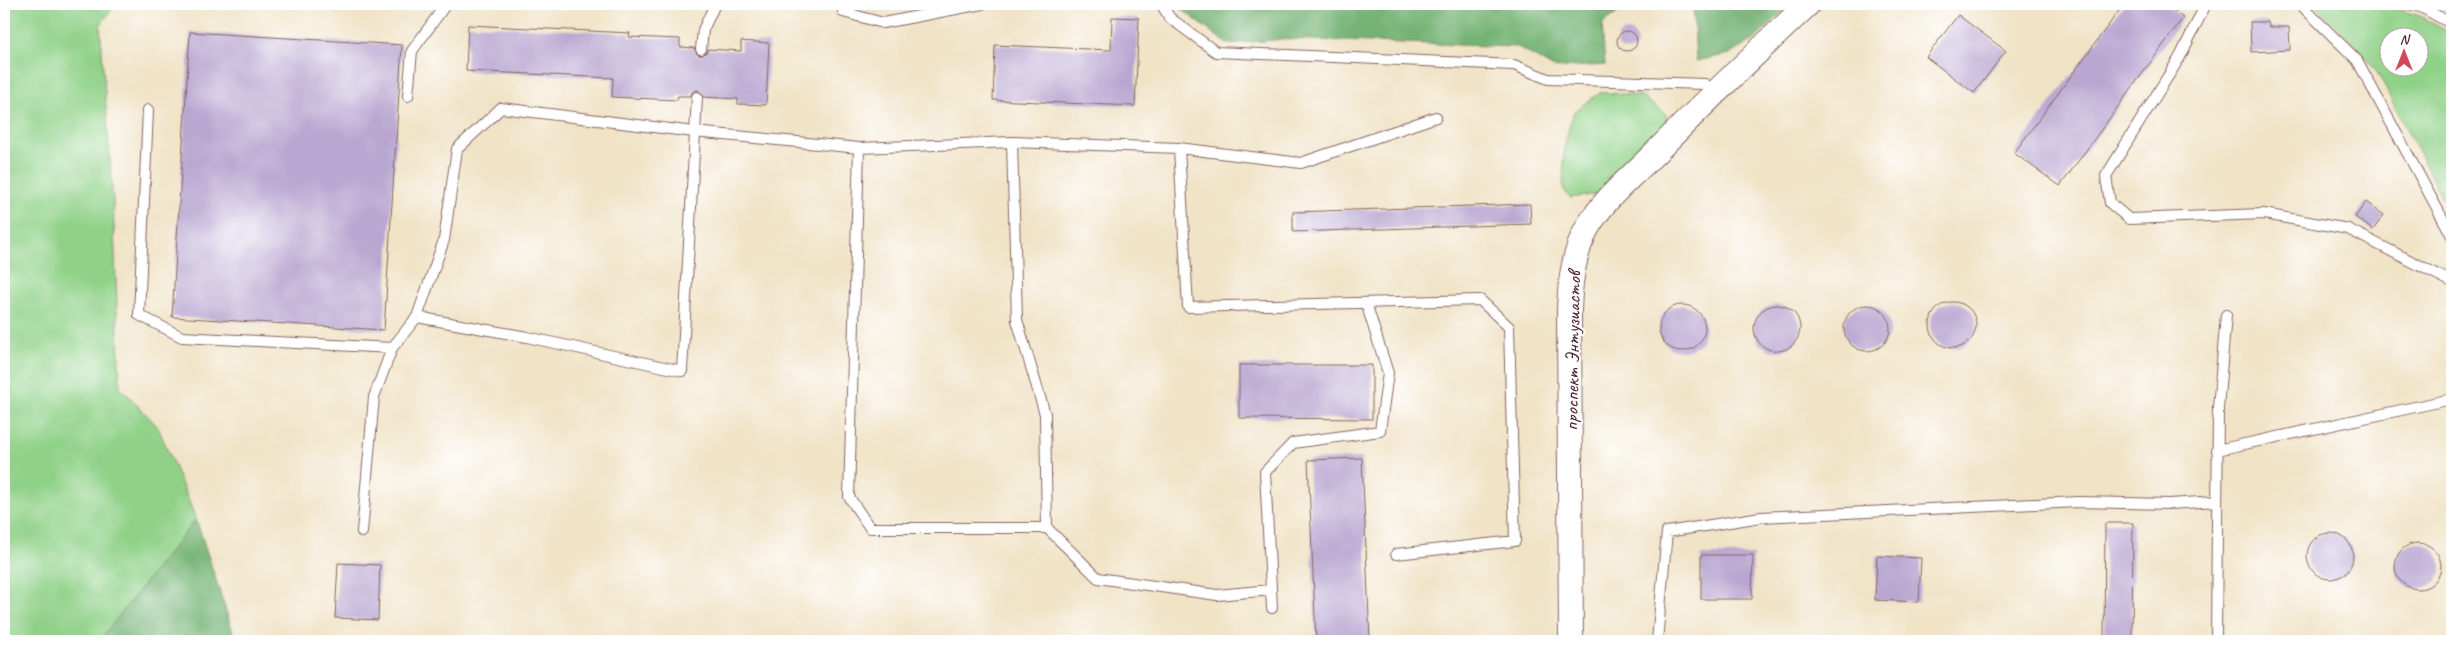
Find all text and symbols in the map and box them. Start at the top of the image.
north arrow [2378,28,2428,78]
text: N [2400,31,2411,48]
street label: проспект Энтузиастов [1559,267,1586,431]

